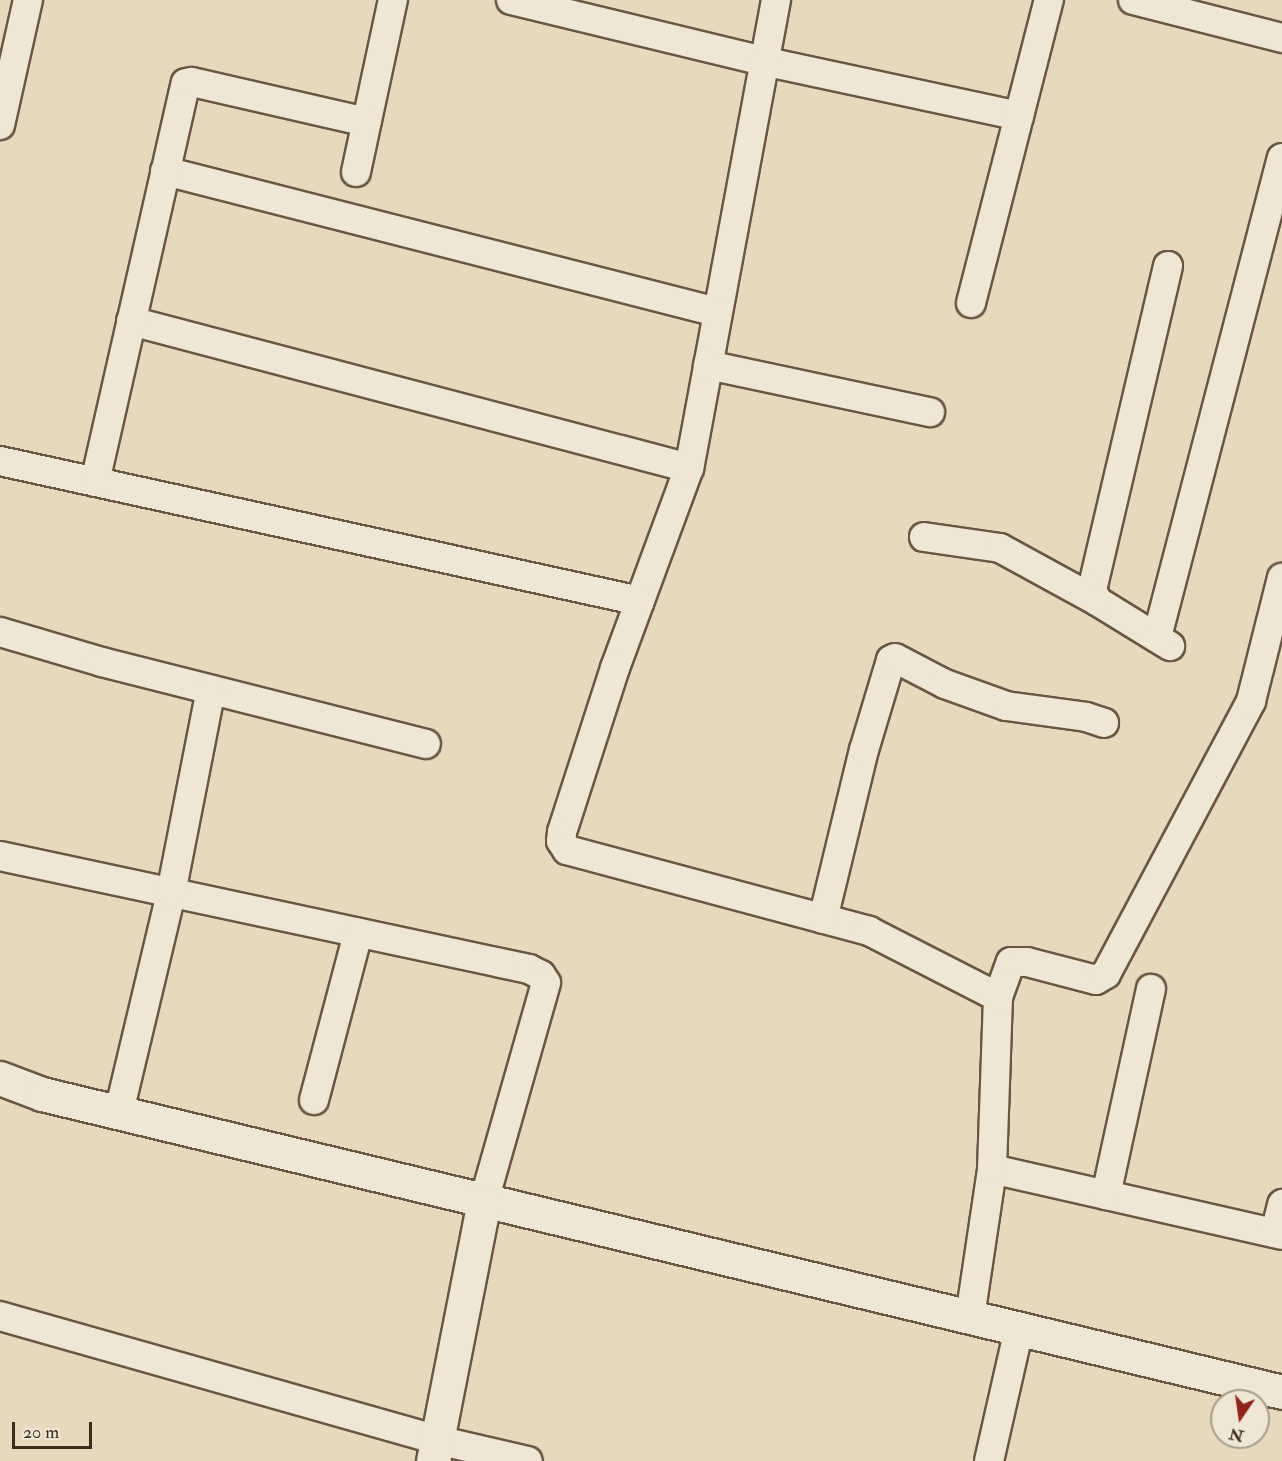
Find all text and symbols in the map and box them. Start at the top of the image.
north arrow [1210,1389,1270,1449]
scale bar [15,1410,94,1448]
text: 20 m [23,1421,59,1444]
text: N [1227,1423,1246,1446]

